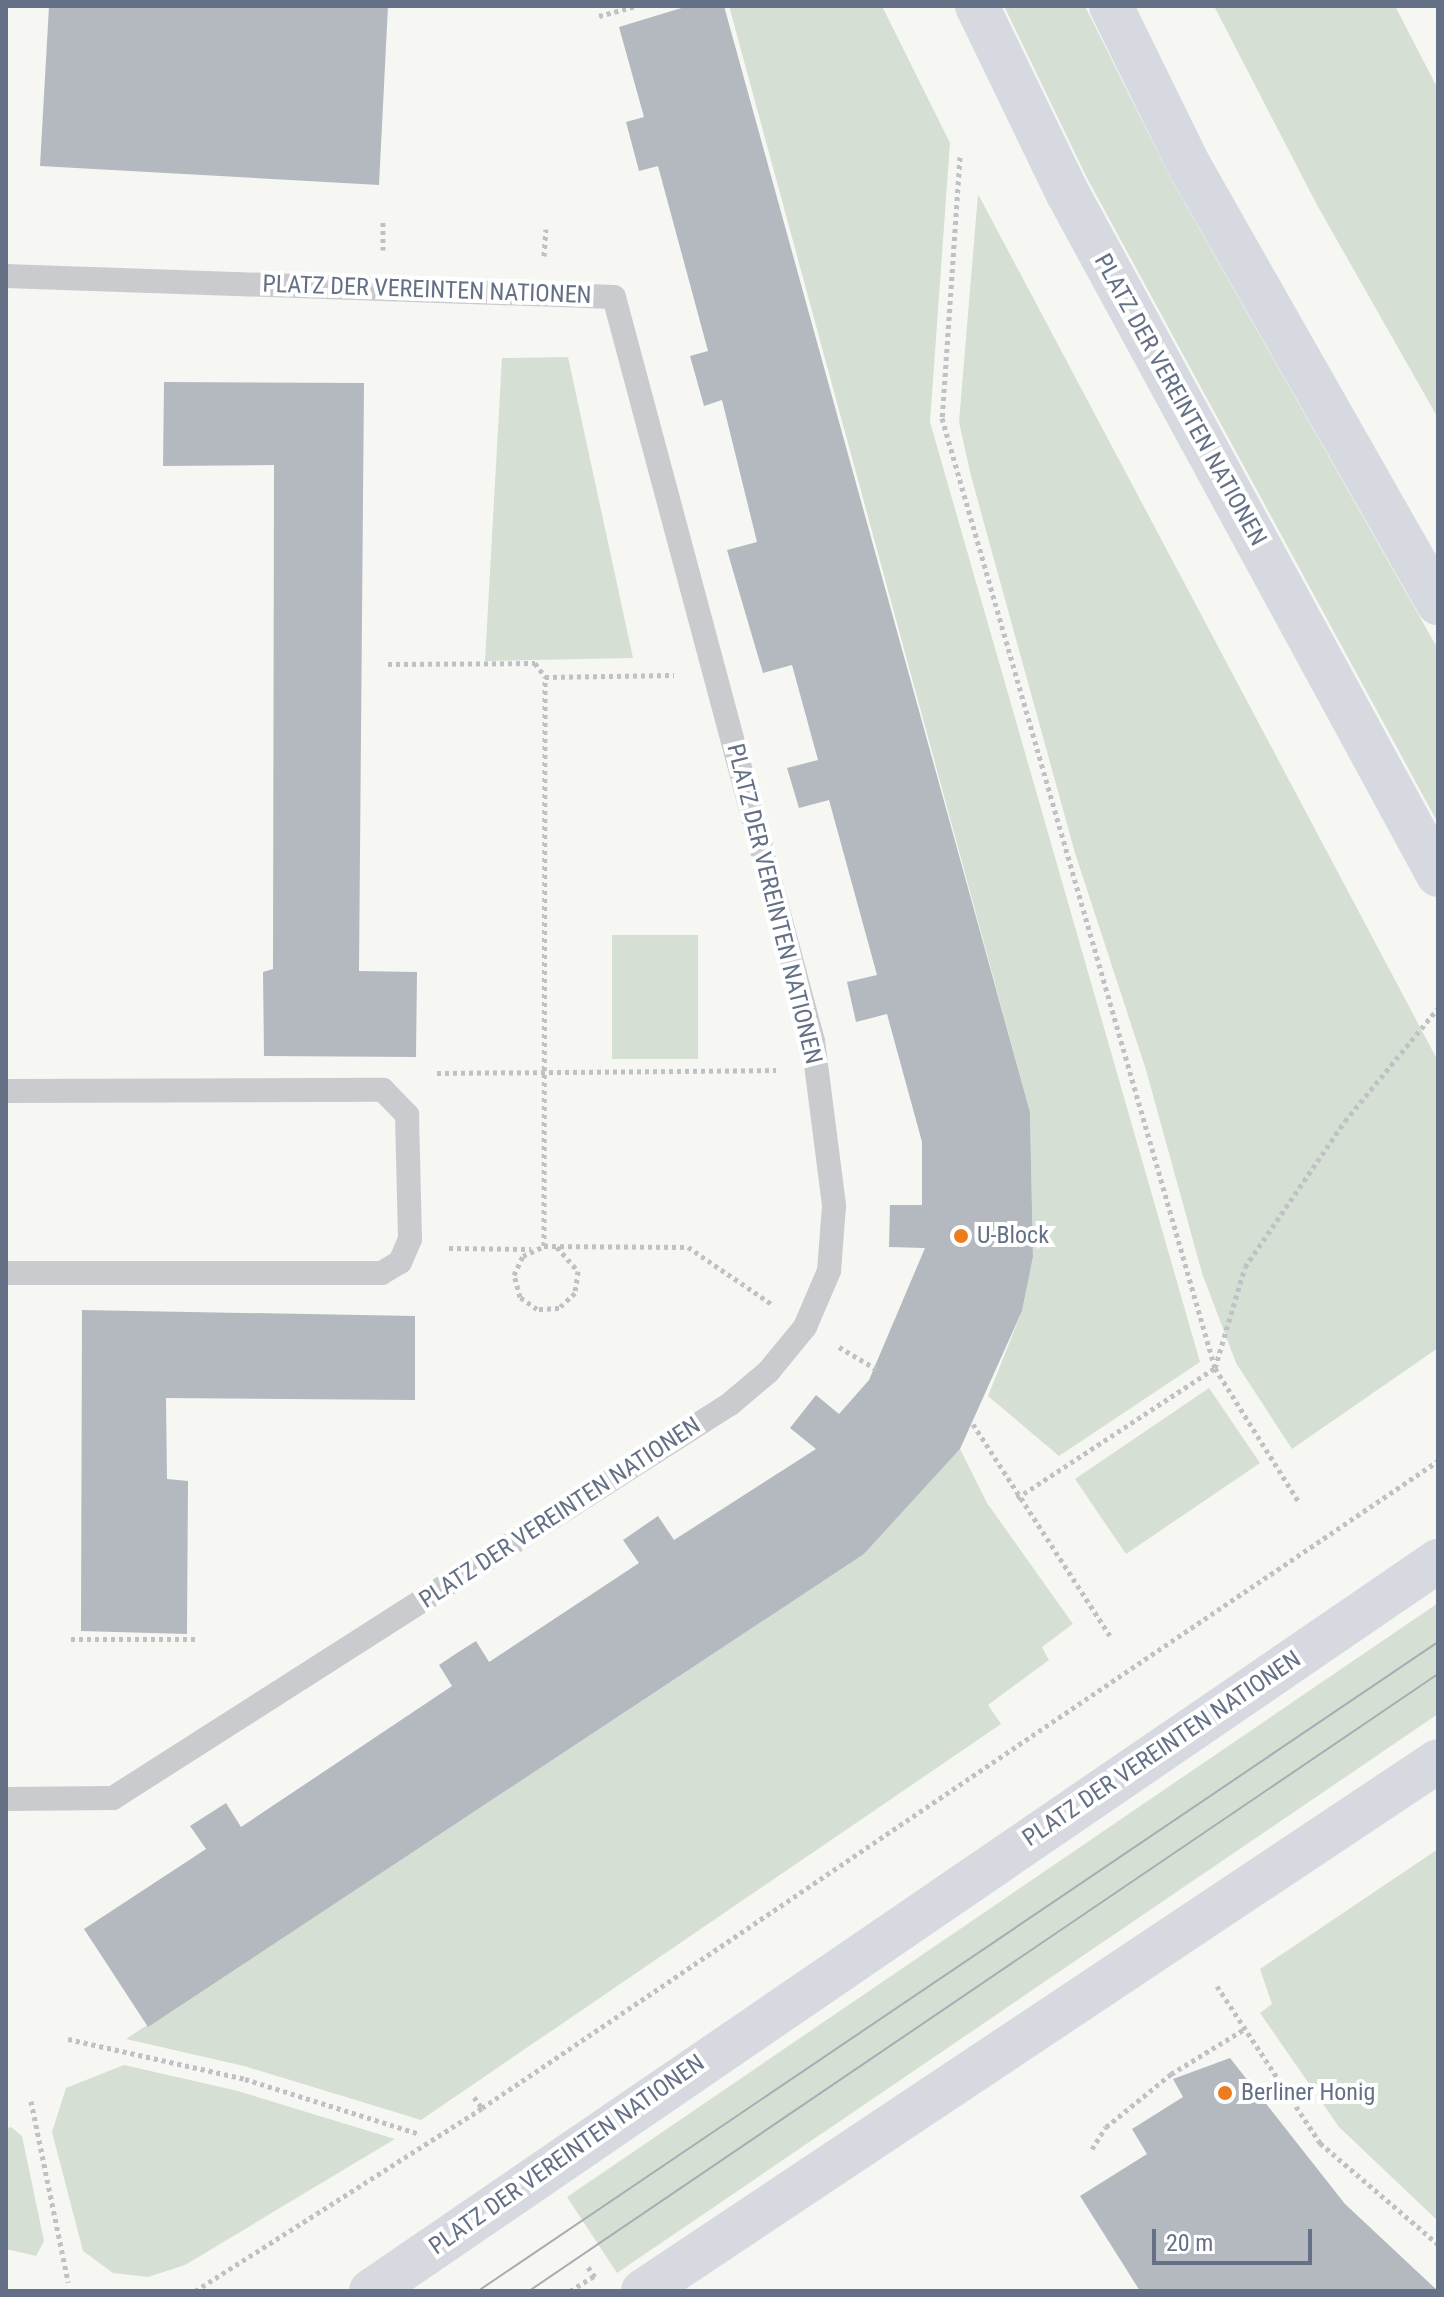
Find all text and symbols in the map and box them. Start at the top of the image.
street label: PLATZ DER VEREINTEN NATIONEN [1088,249,1272,551]
street label: PLATZ DER VEREINTEN NATIONEN [262,270,592,310]
street label: PLATZ DER VEREINTEN NATIONEN [720,741,828,1067]
place label: U-Block [977,1222,1049,1250]
marker: U-Block [952,1227,970,1245]
street label: PLATZ DER VEREINTEN NATIONEN [414,1411,706,1615]
street label: PLATZ DER VEREINTEN NATIONEN [1018,1645,1306,1853]
street label: PLATZ DER VEREINTEN NATIONEN [424,2049,710,2261]
place label: Berliner Honig [1241,2079,1375,2107]
marker: Berliner Honig [1216,2084,1234,2102]
scale bar [1156,2213,1316,2263]
text: 20 m [1166,2229,1213,2257]

